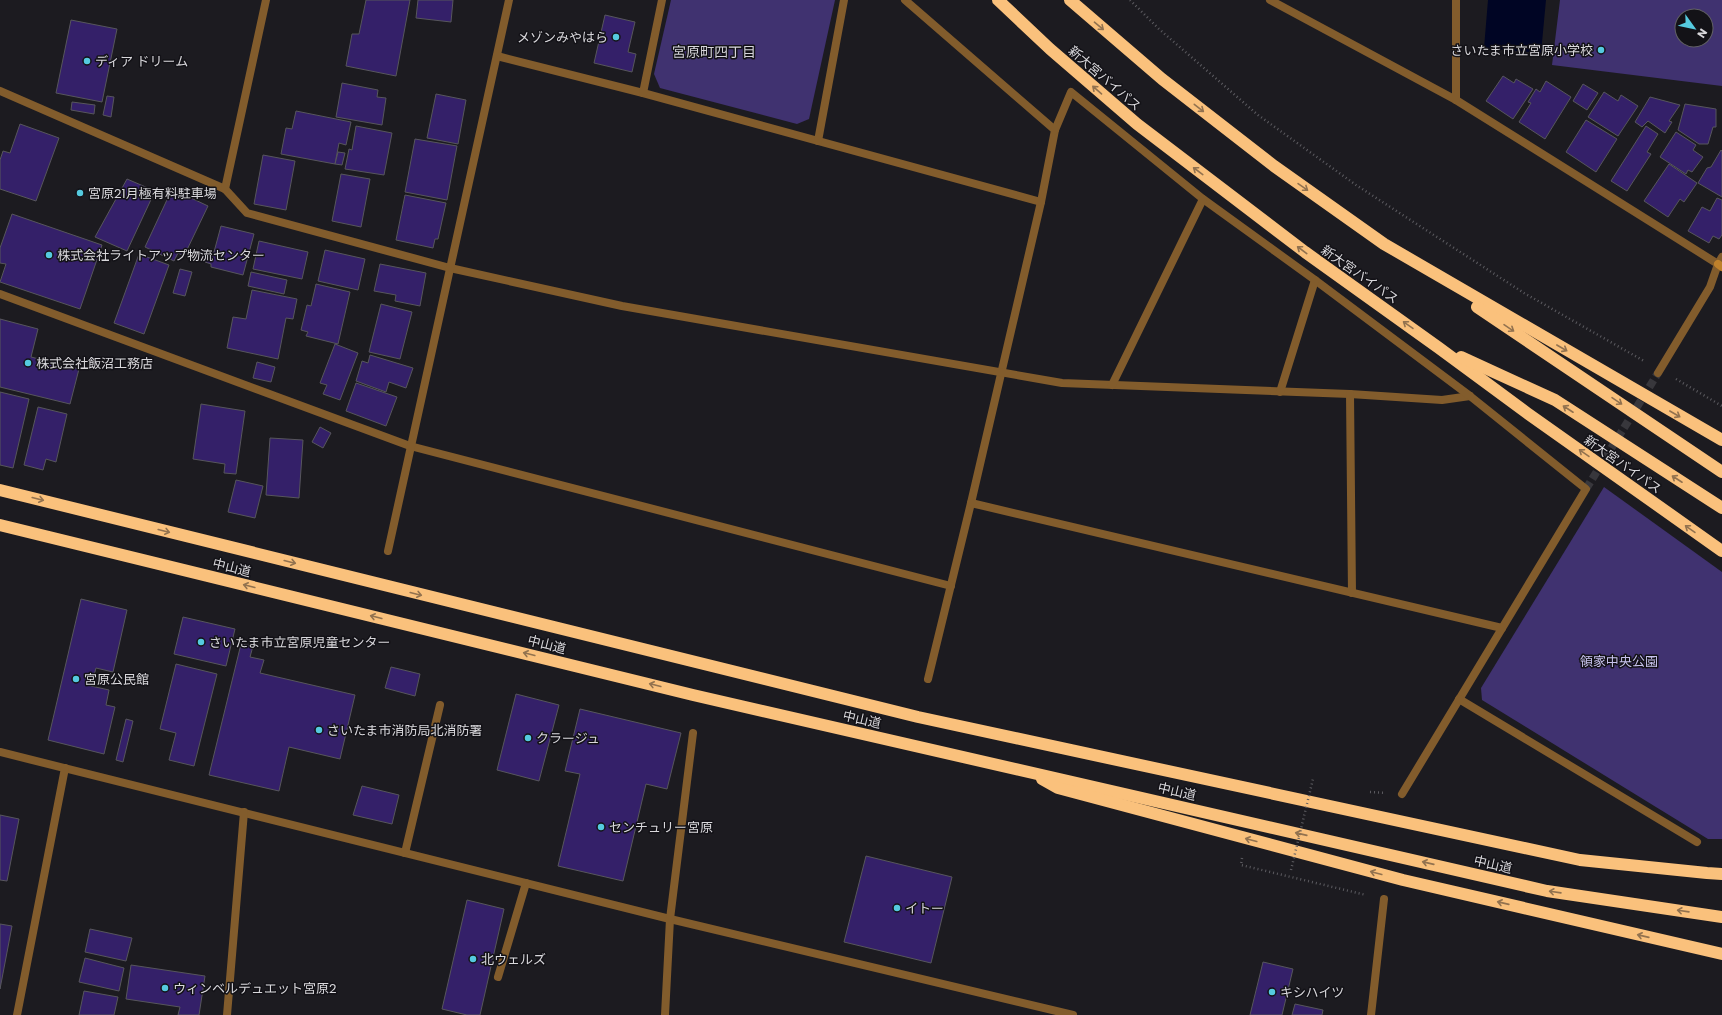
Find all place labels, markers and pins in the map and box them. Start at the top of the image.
place label: メゾンみやはら [517,28,608,47]
marker: メゾンみやはら [611,32,621,42]
place label: さいたま市立宮原小学校 [1450,41,1593,60]
marker: さいたま市立宮原小学校 [1596,45,1606,55]
place label: ディア ドリーム [95,52,188,71]
marker: ディア ドリーム [82,56,92,66]
place label: 宮原21月極有料駐車場 [88,184,217,203]
marker: 宮原21月極有料駐車場 [75,188,85,198]
place label: 株式会社ライトアップ物流センター [57,246,265,265]
marker: 株式会社ライトアップ物流センター [44,250,54,260]
place label: 株式会社飯沼工務店 [36,354,153,373]
marker: 株式会社飯沼工務店 [23,358,33,368]
place label: さいたま市立宮原児童センター [209,633,391,652]
marker: さいたま市立宮原児童センター [196,637,206,647]
place label: 宮原公民館 [84,670,149,689]
marker: 宮原公民館 [71,674,81,684]
place label: さいたま市消防局北消防署 [327,721,483,740]
marker: さいたま市消防局北消防署 [314,725,324,735]
place label: クラージュ [536,729,600,748]
marker: クラージュ [523,733,533,743]
place label: センチュリー宮原 [609,818,713,837]
marker: センチュリー宮原 [596,822,606,832]
place label: イトー [905,899,944,918]
marker: イトー [892,903,902,913]
place label: 北ウェルズ [481,950,546,969]
marker: 北ウェルズ [468,954,478,964]
place label: ウィンベルデュエット宮原2 [173,979,336,998]
marker: ウィンベルデュエット宮原2 [160,983,170,993]
place label: キシハイツ [1280,983,1344,1002]
marker: キシハイツ [1267,987,1277,997]

